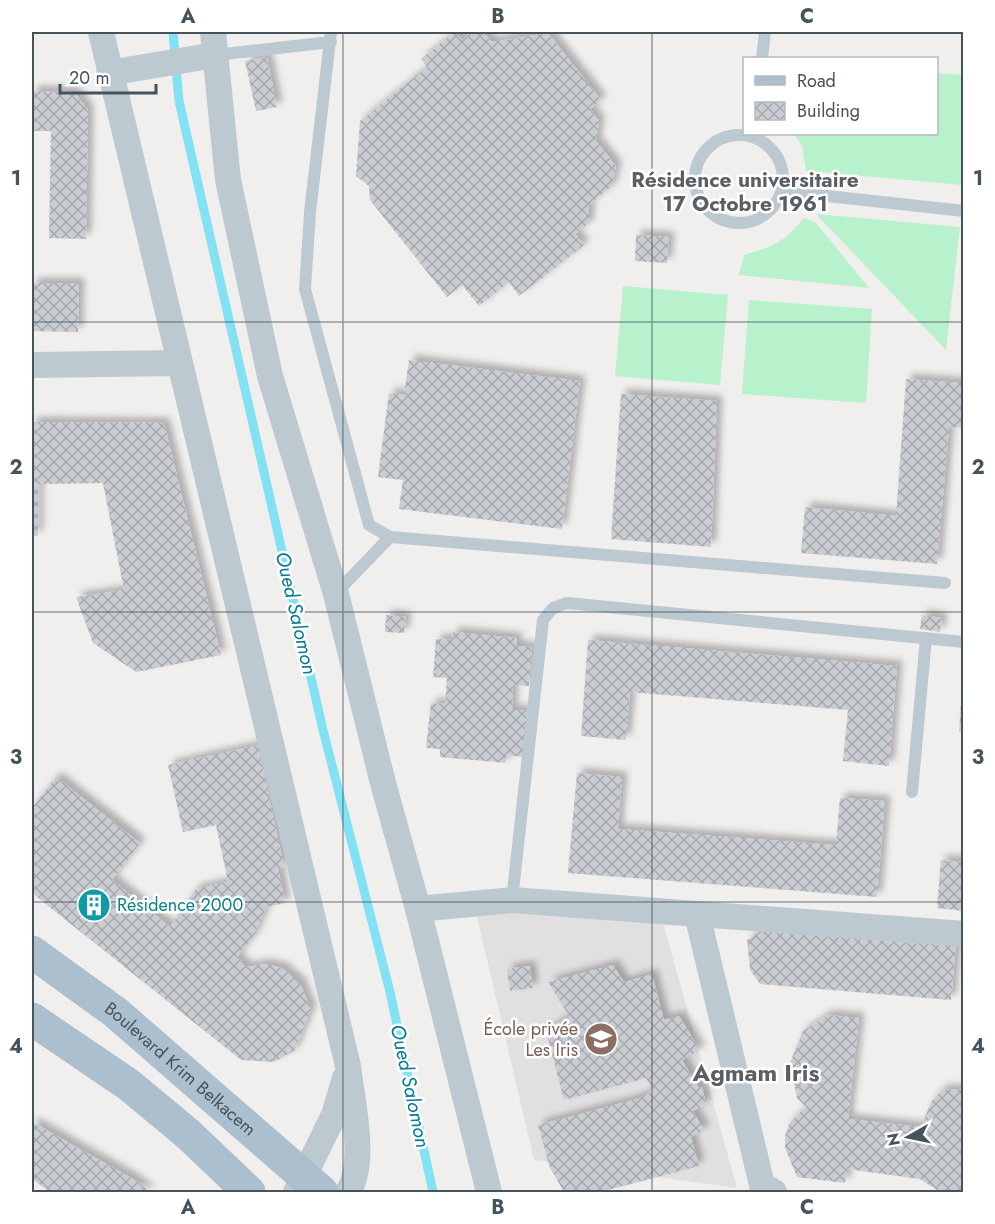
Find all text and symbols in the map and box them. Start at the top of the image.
text: A [180,2,196,31]
text: B [491,2,505,31]
text: C [800,2,814,31]
scale bar [60,57,156,95]
legend [743,57,938,135]
text: 20 m [69,65,109,91]
text: Road [797,68,836,94]
text: Building [797,98,860,124]
text: 1 [11,164,21,193]
text: 1 [973,164,983,193]
district label: Résidence universitaire 17 Octobre 1961 [631,165,859,219]
text: 2 [9,453,23,482]
text: 2 [971,453,985,482]
water label: Oued Salomon [268,549,324,677]
text: 3 [10,743,22,772]
text: 3 [972,743,984,772]
building icon: Résidence 2000 [76,887,112,923]
place label: Résidence 2000 [117,892,243,918]
street label: Boulevard Krim Belkacem [99,996,262,1142]
place label: École privée Les Iris [484,1016,578,1063]
school or university icon: École privée Les Iris [583,1021,619,1057]
water label: Oued Salomon [383,1022,437,1150]
text: 4 [9,1032,23,1061]
text: 4 [971,1032,985,1061]
district label: Agmam Iris [692,1055,819,1090]
north arrow [878,1107,938,1167]
text: N [881,1131,906,1147]
text: A [180,1193,196,1222]
text: B [491,1193,505,1222]
text: C [800,1193,814,1222]

